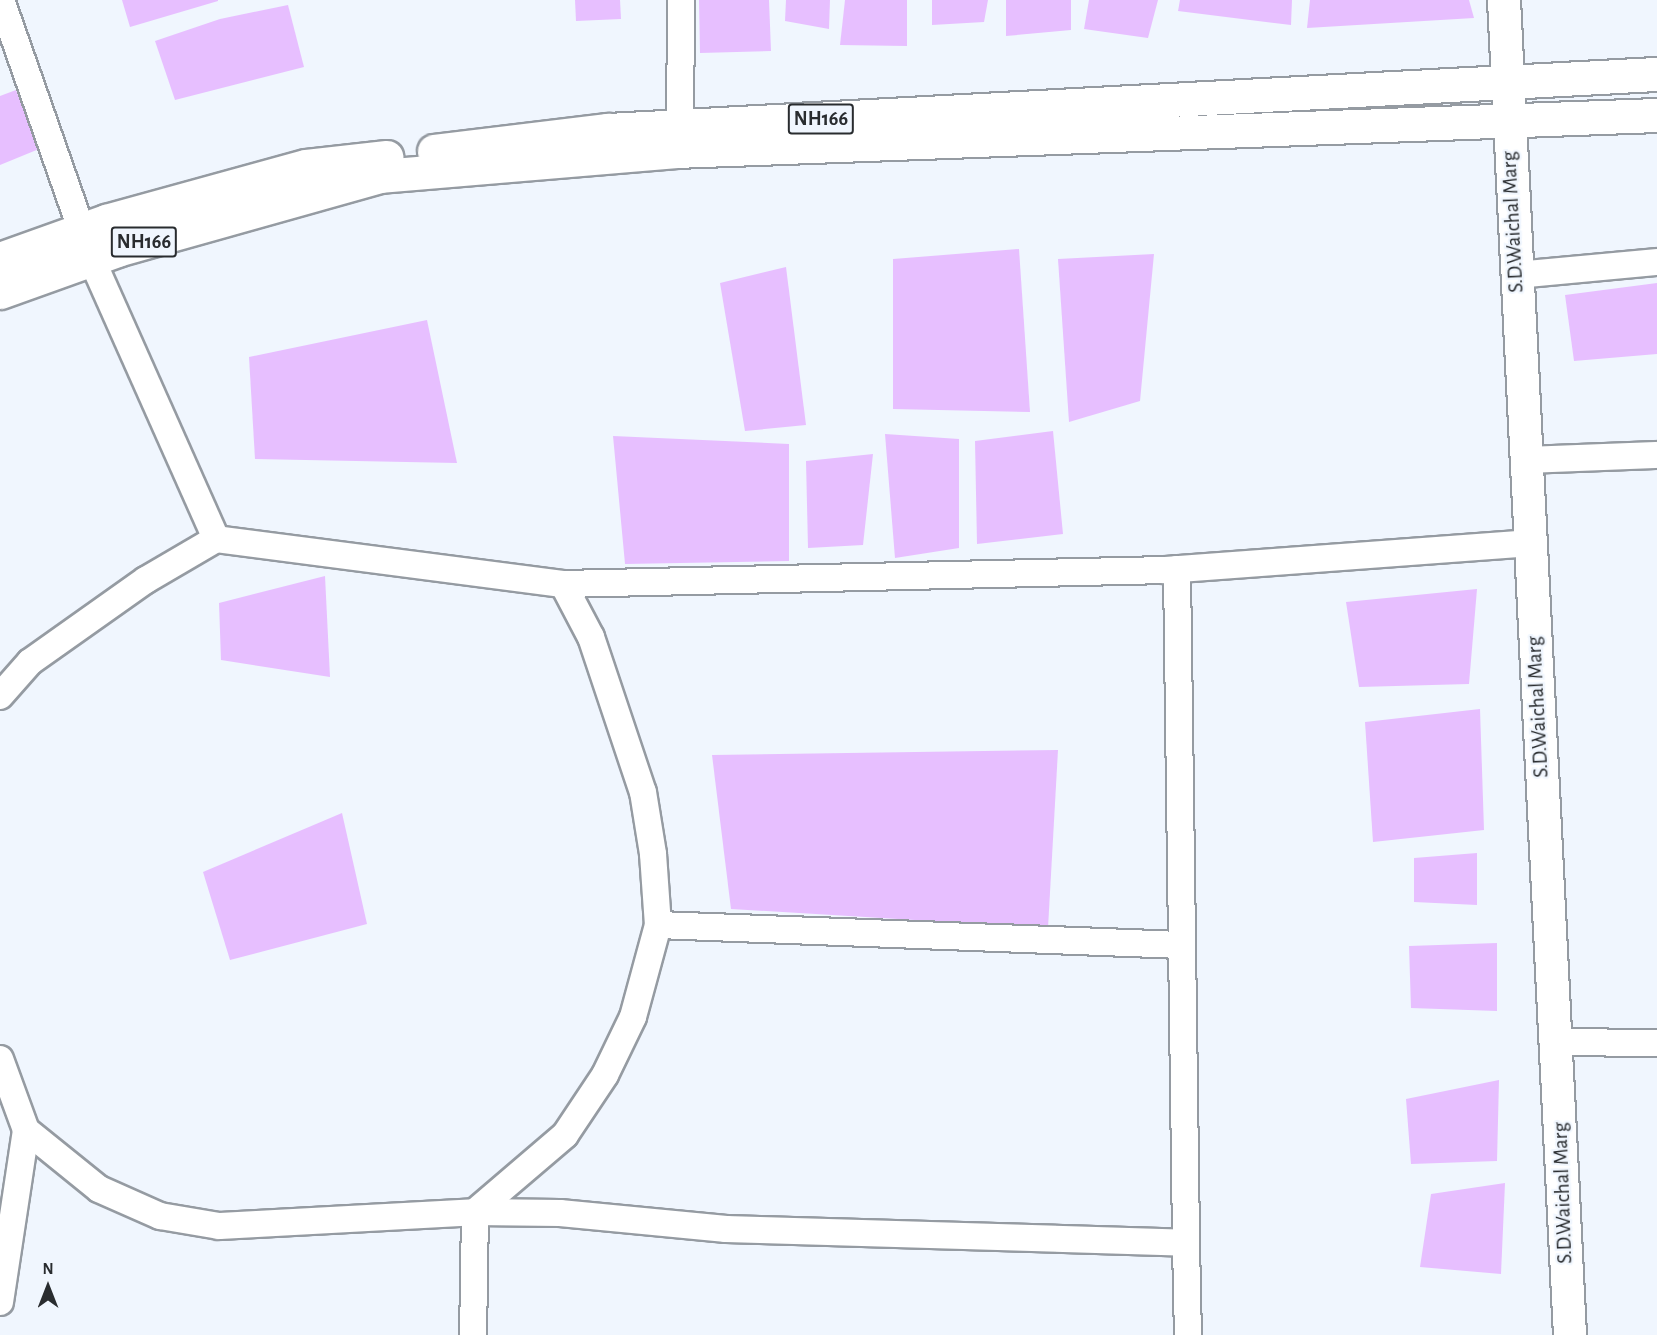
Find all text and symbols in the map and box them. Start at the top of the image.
road number: NH166 [786,102,856,136]
street label: S.D.Waichal Marg [1497,151,1529,293]
road number: NH166 [110,225,178,259]
street label: S.D.Waichal Marg [1522,636,1554,778]
street label: S.D.Waichal Marg [1548,1122,1578,1264]
north arrow [18,1257,78,1317]
text: N [42,1261,54,1277]

